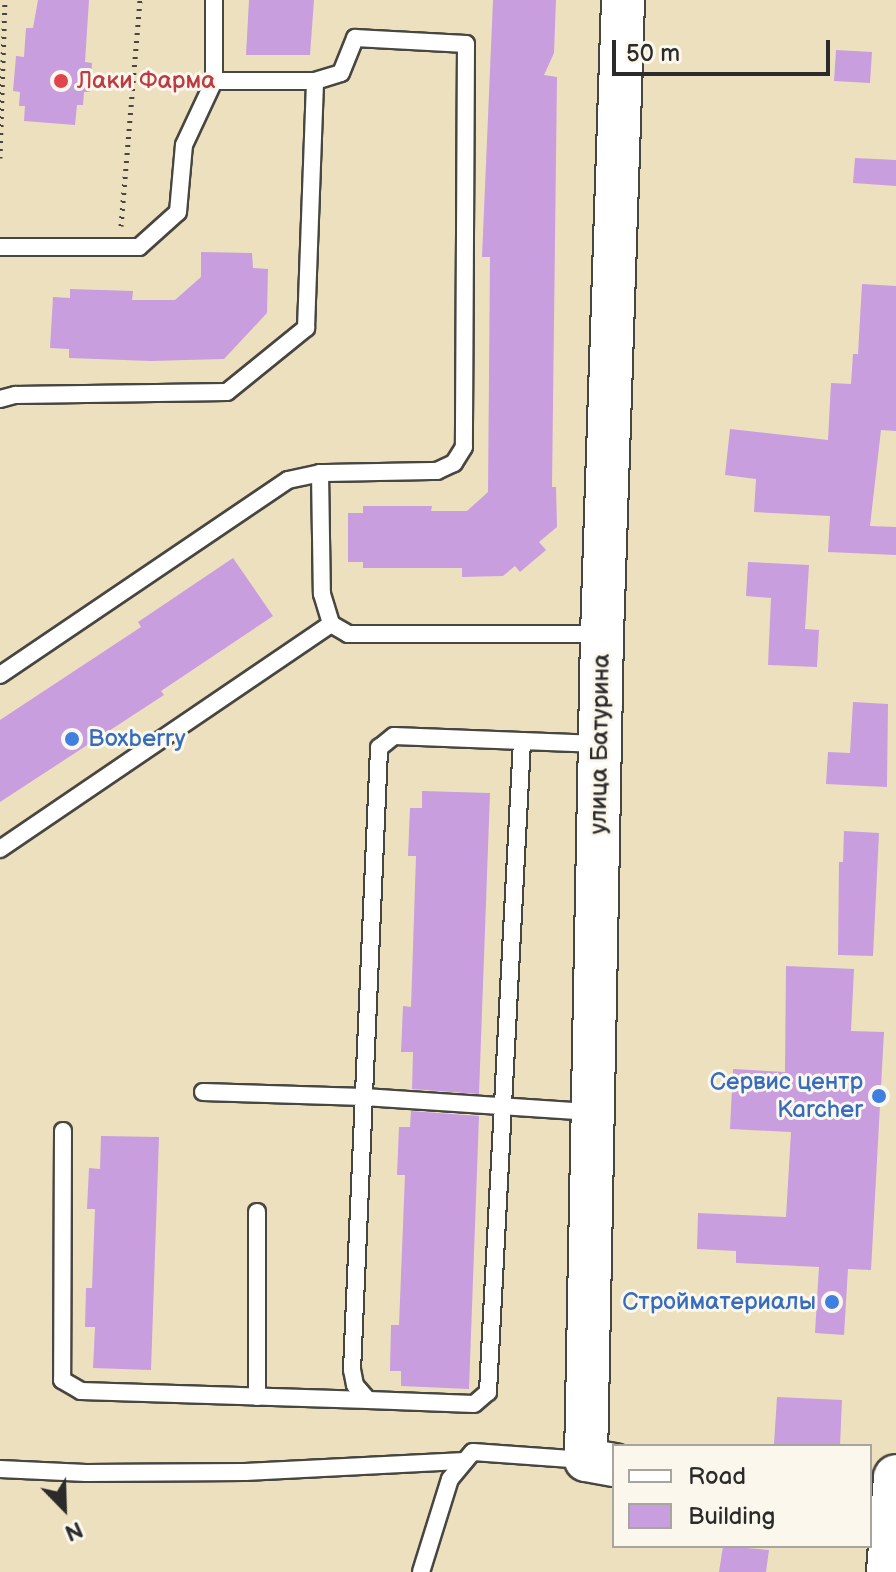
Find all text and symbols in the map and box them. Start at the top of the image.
scale bar [616,24,834,74]
text: 50 m [626,39,680,68]
place label: Лаки Фарма [77,67,215,95]
marker: Лаки Фарма [52,72,70,90]
street label: улица Батурина [584,653,616,835]
place label: Boxberry [88,725,186,753]
marker: Boxberry [63,730,81,748]
place label: Сервис центр Karcher [710,1068,863,1124]
marker: Сервис центр Karcher [870,1087,888,1105]
place label: Стройматериалы [622,1288,816,1316]
marker: Стройматериалы [823,1293,841,1311]
legend [612,1444,872,1548]
text: Road [688,1462,746,1491]
north arrow [24,1468,104,1548]
text: Building [688,1502,775,1531]
text: N [61,1515,86,1546]

